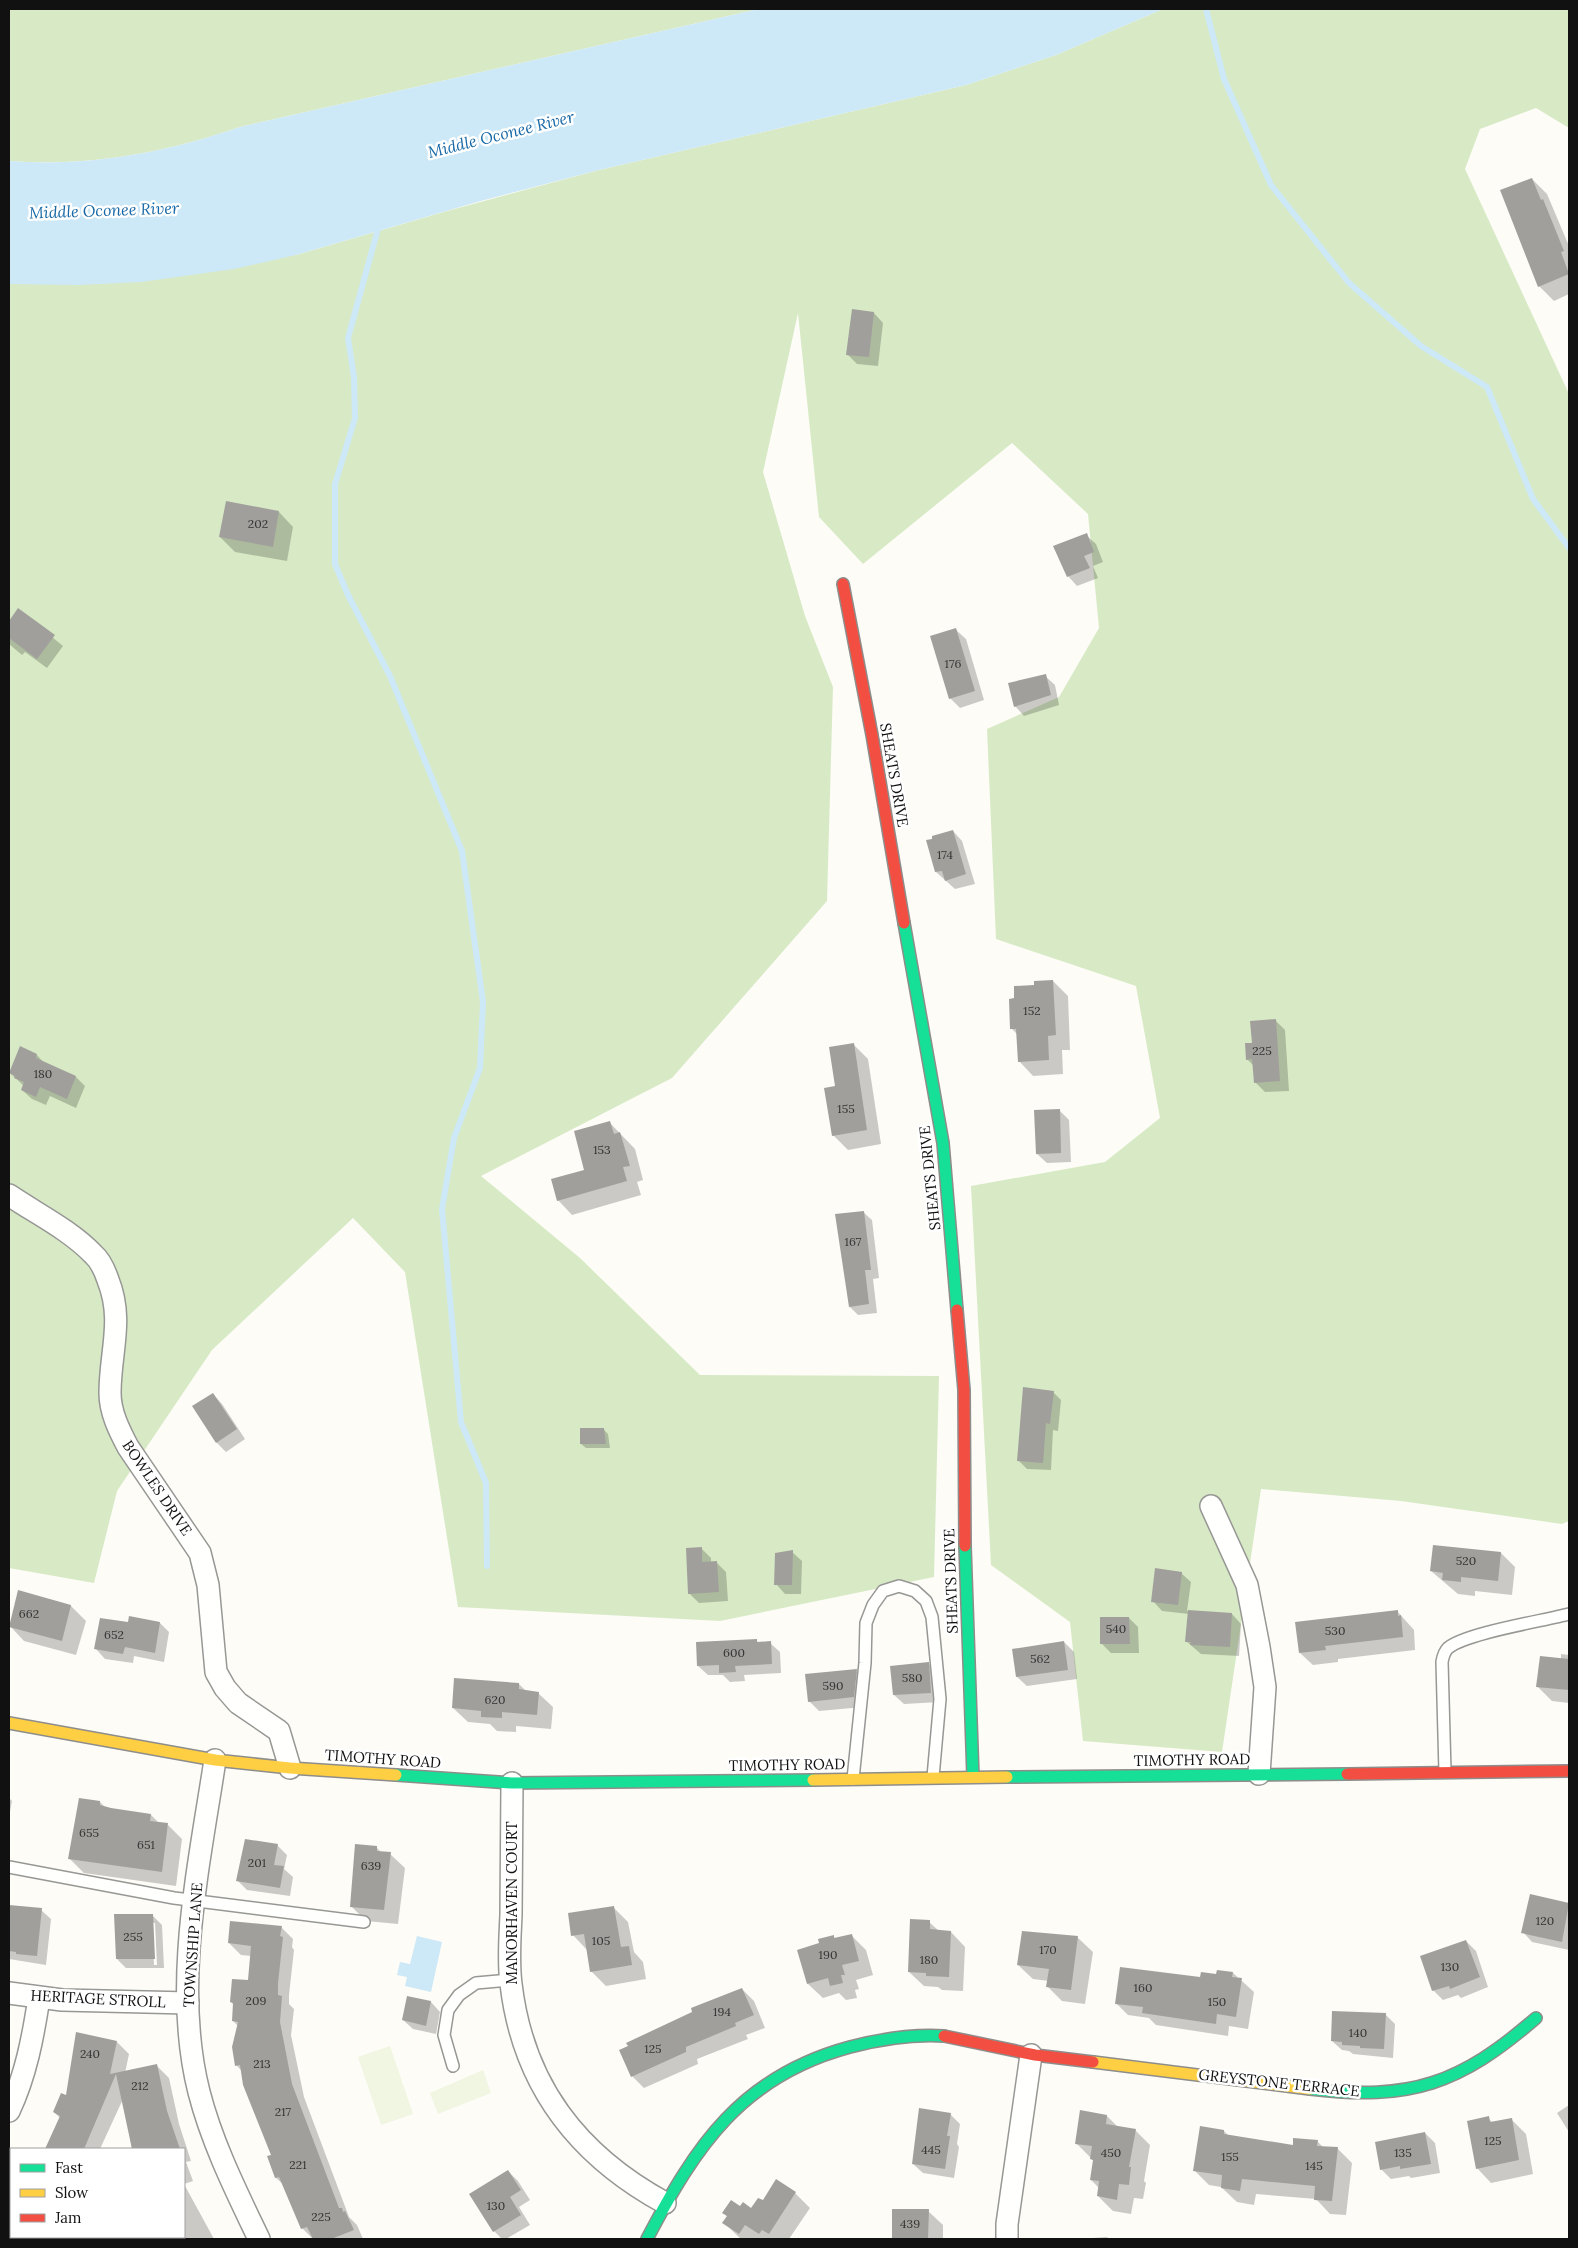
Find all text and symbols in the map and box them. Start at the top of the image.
water label: Middle Oconee River [426,106,577,162]
water label: Middle Oconee River [29,197,180,223]
house number: 202 [248,516,268,531]
house number: 176 [945,656,961,671]
street label: SHEATS DRIVE [876,721,913,828]
house number: 174 [937,847,954,862]
house number: 152 [1023,1003,1041,1018]
house number: 225 [1252,1043,1272,1058]
house number: 180 [34,1066,52,1081]
house number: 155 [837,1101,855,1116]
street label: SHEATS DRIVE [915,1125,944,1231]
house number: 153 [593,1142,611,1157]
house number: 167 [845,1234,862,1249]
street label: BOWLES DRIVE [119,1436,196,1539]
street label: SHEATS DRIVE [939,1528,962,1634]
house number: 520 [1456,1553,1476,1568]
house number: 662 [19,1606,39,1621]
house number: 540 [1106,1621,1126,1636]
house number: 530 [1325,1623,1345,1638]
house number: 652 [104,1627,124,1642]
house number: 600 [723,1645,745,1660]
house number: 562 [1030,1651,1050,1666]
house number: 580 [902,1670,922,1685]
house number: 590 [823,1678,843,1693]
house number: 620 [485,1692,505,1707]
street label: TIMOTHY ROAD [324,1745,442,1772]
street label: TIMOTHY ROAD [1134,1749,1250,1770]
street label: TIMOTHY ROAD [729,1754,845,1775]
street label: MANORHAVEN COURT [502,1821,521,1985]
house number: 655 [79,1825,99,1840]
house number: 651 [137,1837,155,1852]
house number: 201 [248,1855,266,1870]
house number: 639 [361,1858,381,1873]
street label: TOWNSHIP LANE [179,1882,206,2008]
house number: 120 [1536,1913,1554,1928]
house number: 255 [123,1929,143,1944]
house number: 105 [592,1933,610,1948]
house number: 170 [1039,1942,1057,1957]
house number: 190 [819,1947,837,1962]
house number: 180 [920,1952,938,1967]
house number: 130 [1441,1959,1459,1974]
house number: 160 [1134,1980,1152,1995]
street label: HERITAGE STROLL [30,1985,166,2012]
house number: 209 [246,1993,266,2008]
house number: 150 [1208,1994,1226,2009]
house number: 194 [713,2004,731,2019]
house number: 140 [1349,2025,1367,2040]
house number: 125 [644,2041,662,2056]
house number: 240 [80,2046,100,2061]
house number: 213 [253,2056,271,2071]
street label: GREYSTONE TERRACE [1198,2065,1361,2100]
house number: 212 [131,2078,149,2093]
house number: 217 [275,2104,292,2119]
house number: 125 [1484,2133,1502,2148]
house number: 445 [921,2142,941,2157]
house number: 450 [1101,2145,1121,2160]
house number: 135 [1394,2145,1412,2160]
legend [10,2148,185,2238]
house number: 155 [1221,2149,1239,2164]
house number: 221 [289,2157,307,2172]
text: Fast [55,2158,83,2177]
house number: 145 [1305,2158,1323,2173]
text: Slow [55,2183,88,2202]
house number: 130 [487,2198,505,2213]
text: Jam [54,2208,82,2227]
house number: 225 [311,2209,331,2224]
house number: 439 [900,2216,920,2231]

